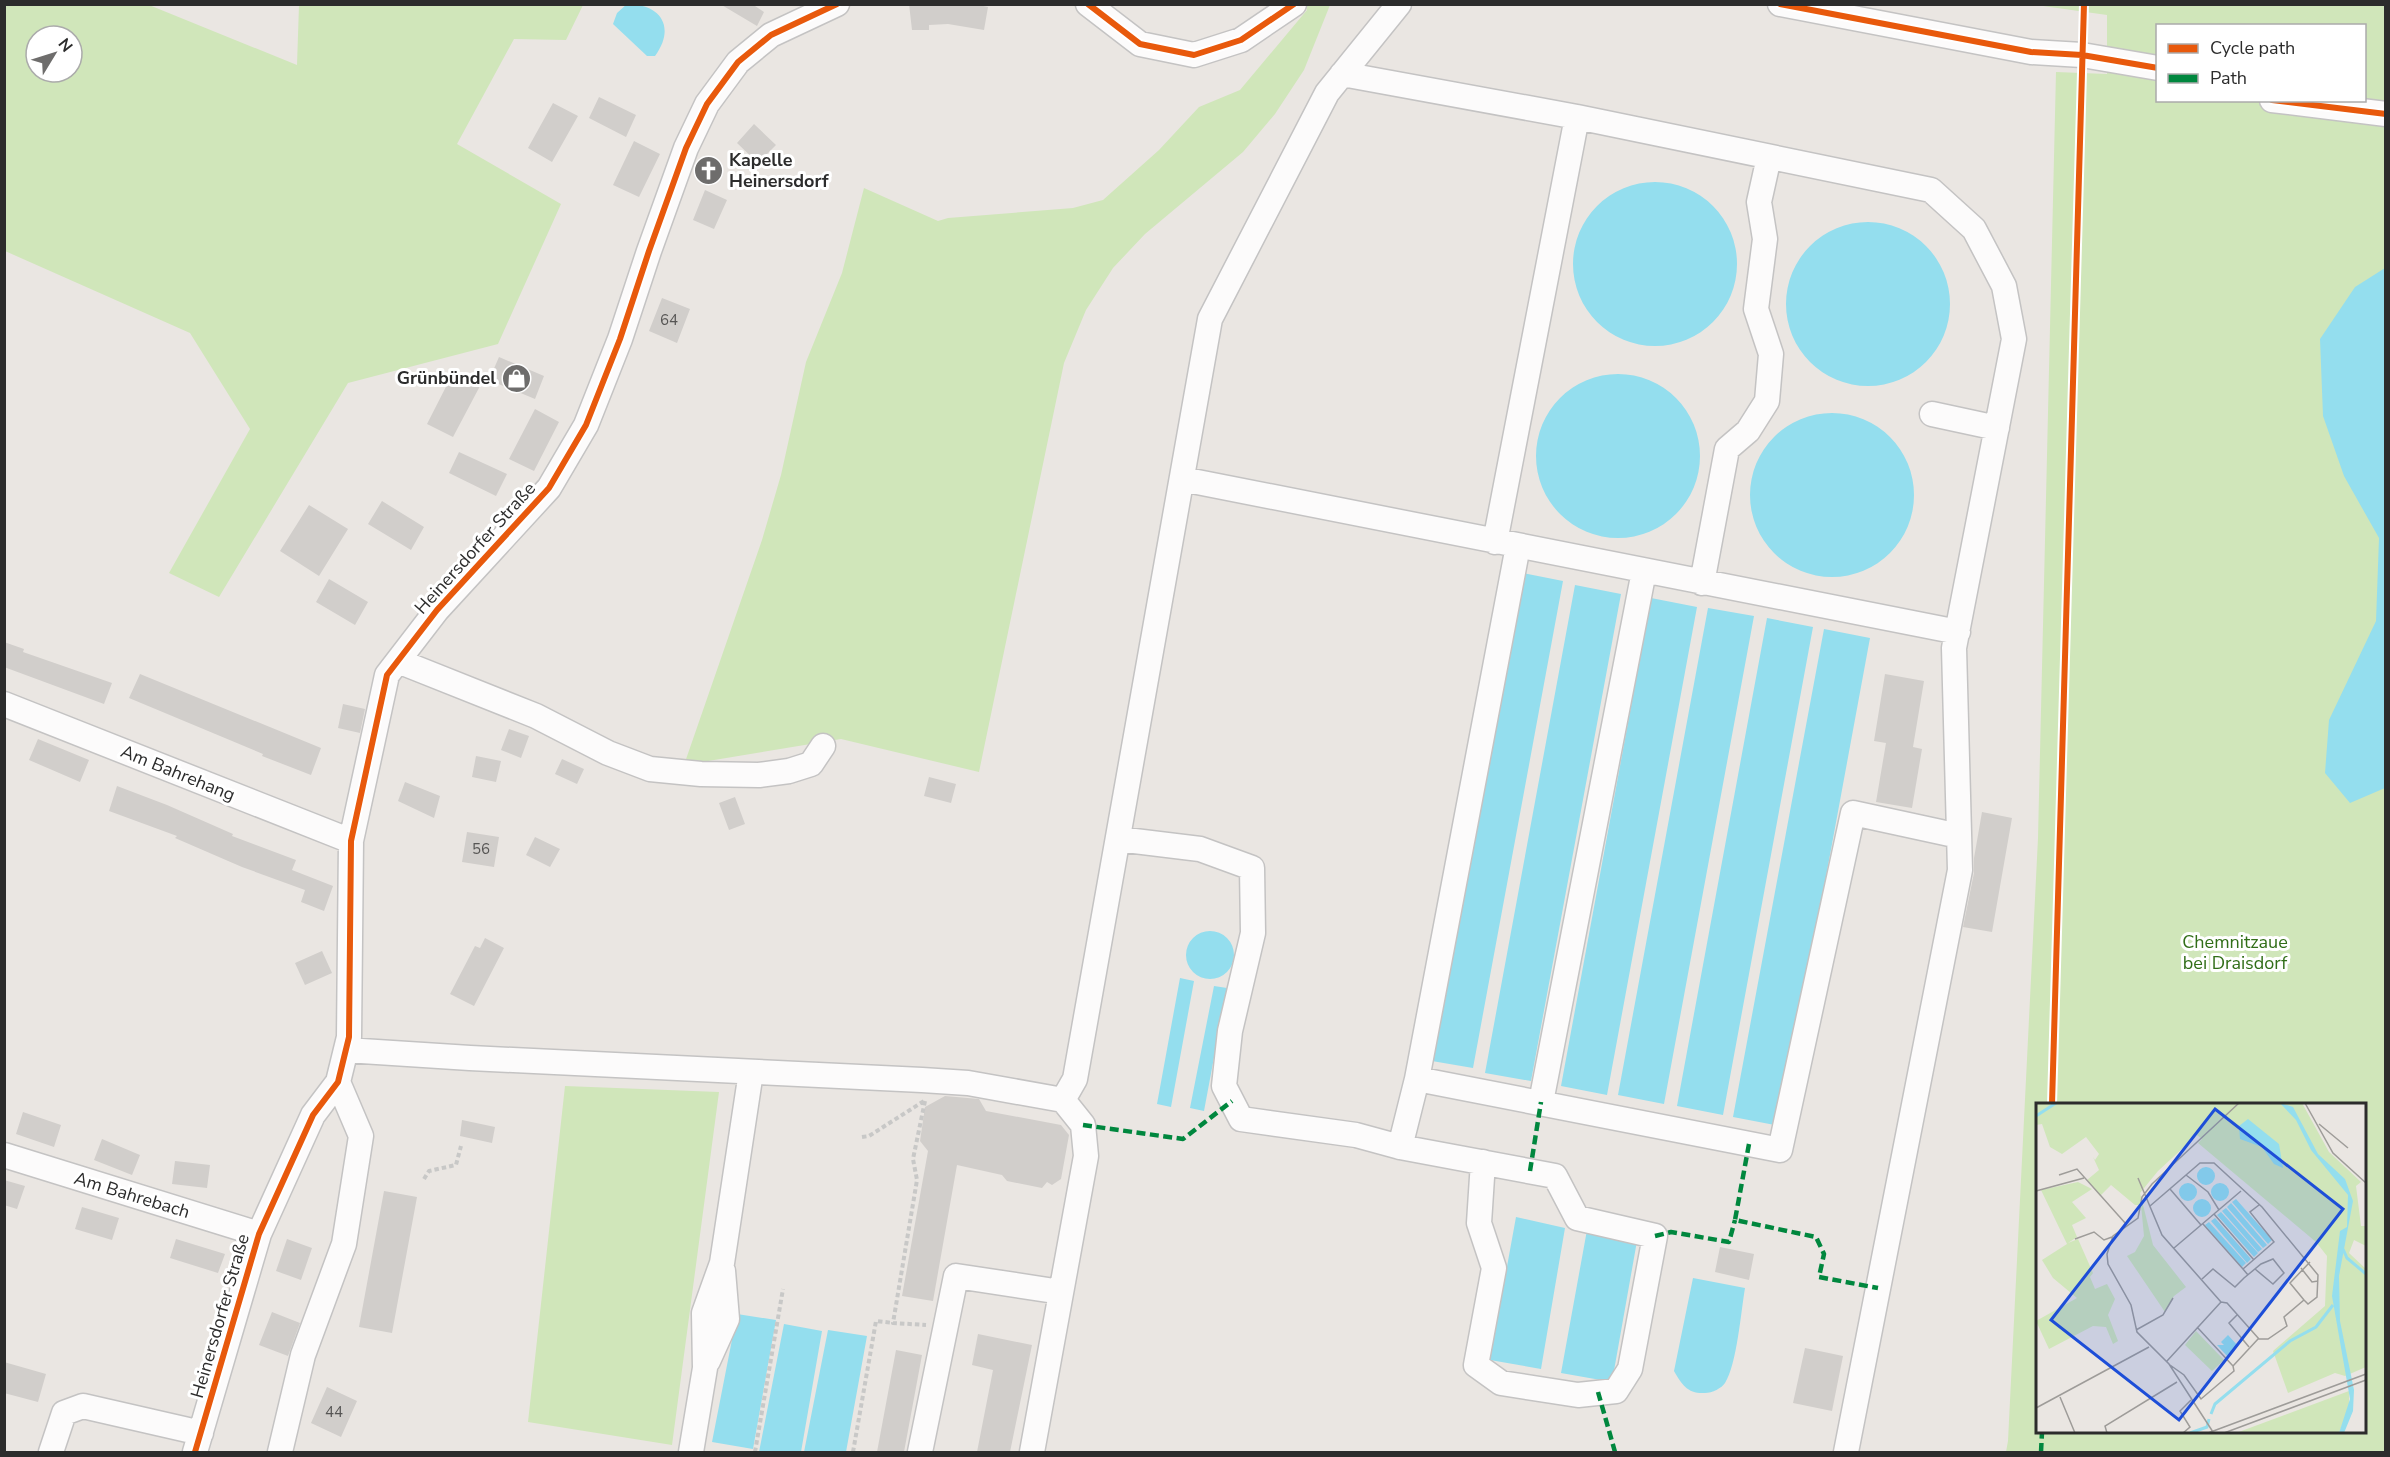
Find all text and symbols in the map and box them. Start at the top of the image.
north arrow [24,24,84,84]
legend [2156,24,2366,102]
text: N [53,34,77,57]
text: Cycle path [2210,36,2295,60]
text: Path [2210,66,2247,90]
place label: Kapelle Heinersdorf [729,148,829,193]
church icon: Kapelle Heinersdorf [692,154,724,186]
house number: 64 [660,310,678,330]
shop icon: Grünbündel [501,362,533,394]
place label: Grünbündel [397,366,496,390]
street label: Heinersdorfer Straße [409,477,541,619]
street label: Am Bahrehang [117,739,239,807]
house number: 56 [472,839,490,859]
park label: Chemnitzaue bei Draisdorf [2182,930,2288,975]
inset map [2036,1103,2366,1433]
street label: Am Bahrebach [71,1166,193,1224]
street label: Heinersdorfer Straße [185,1231,255,1401]
house number: 44 [325,1402,343,1422]

